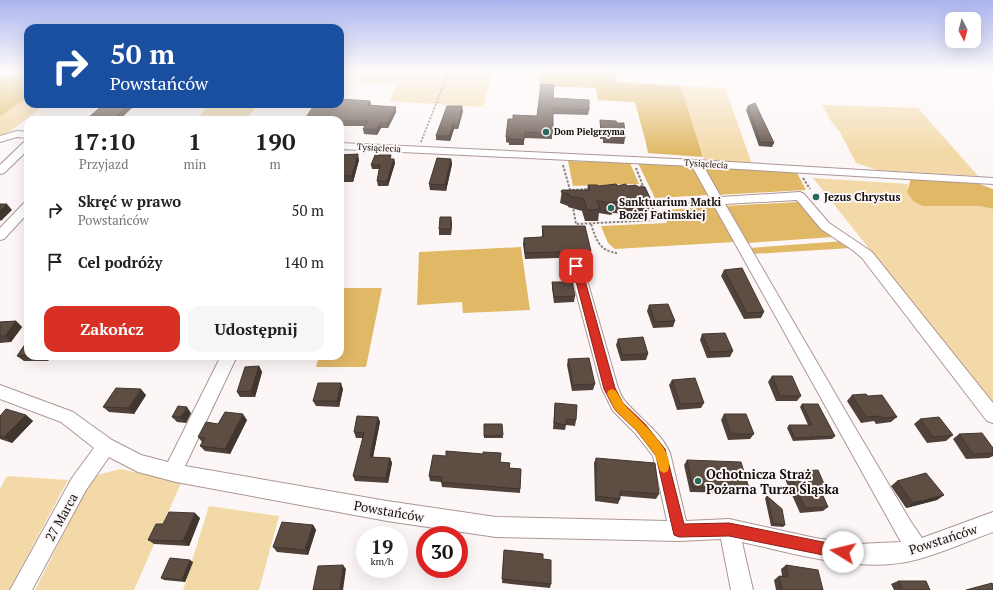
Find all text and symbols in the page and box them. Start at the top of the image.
north arrow [945,12,981,48]
map controls [945,12,981,48]
text: 50 m [110,35,175,72]
icon: right [44,40,96,92]
text: Powstańców [110,71,208,95]
text: 17:10 [72,125,135,157]
text: 1 [188,125,202,157]
text: 190 [255,125,295,157]
place label: Dom Pielgrzyma [554,126,625,138]
marker: Dom Pielgrzyma [541,127,551,137]
street label: Tysiąclecia [357,141,402,155]
text: Przyjazd [79,155,128,173]
text: min [183,155,206,173]
text: m [270,155,281,173]
street label: Tysiąclecia [684,156,729,172]
place label: Jezus Chrystus [824,190,900,204]
text: Skręć w prawo [78,191,181,211]
marker: Jezus Chrystus [811,192,821,202]
place label: Sanktuarium Matki Bożej Fatimskiej [619,195,722,222]
icon: right [44,199,66,221]
text: 50 m [291,200,324,220]
marker: Sanktuarium Matki Bożej Fatimskiej [606,203,616,213]
text: Powstańców [78,211,149,229]
pin [559,249,593,283]
icon: arrive [44,251,66,273]
text: Cel podróży [78,252,162,272]
text: 140 m [283,252,324,272]
icon: arrive [565,255,587,277]
button: Zakończ [44,306,180,352]
button: Udostępnij [188,306,324,352]
place label: Ochotnicza Straż Pożarna Turza Śląska [706,465,840,498]
marker: Ochotnicza Straż Pożarna Turza Śląska [693,476,703,486]
street label: 27 Marca [40,489,82,544]
street label: Powstańców [353,496,426,526]
street label: Powstańców [906,519,980,559]
speed limit sign: 30 [416,526,468,578]
position arrow [822,531,864,573]
text: 19 [371,533,393,560]
text: km/h [370,555,394,568]

